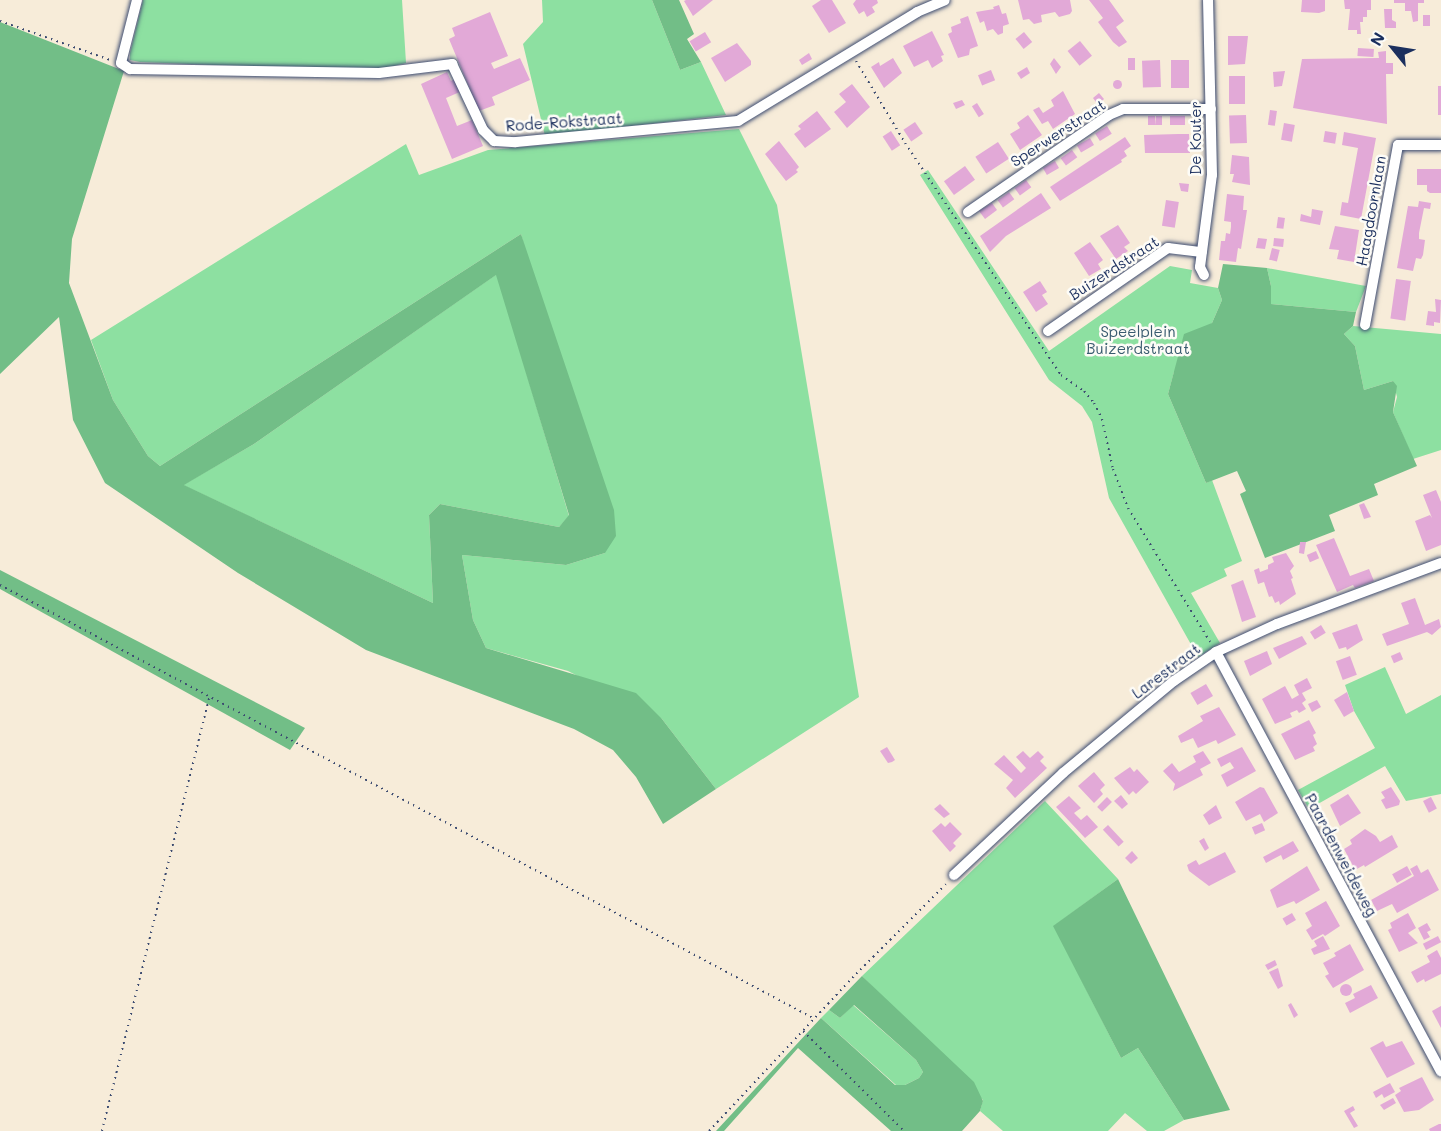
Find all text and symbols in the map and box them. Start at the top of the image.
north arrow [1363,18,1423,78]
text: N [1365,28,1389,49]
street label: Sperwerstraat [1007,96,1109,170]
street label: De Kouter [1187,101,1205,175]
street label: Rode-Rokstraat [505,109,623,135]
street label: Haagdoornlaan [1352,154,1390,268]
street label: Buizerdstraat [1066,232,1162,304]
park label: Speelplein Buizerdstraat [1086,322,1190,357]
street label: Larestraat [1128,640,1204,702]
street label: Paardenweideweg [1301,791,1381,919]

